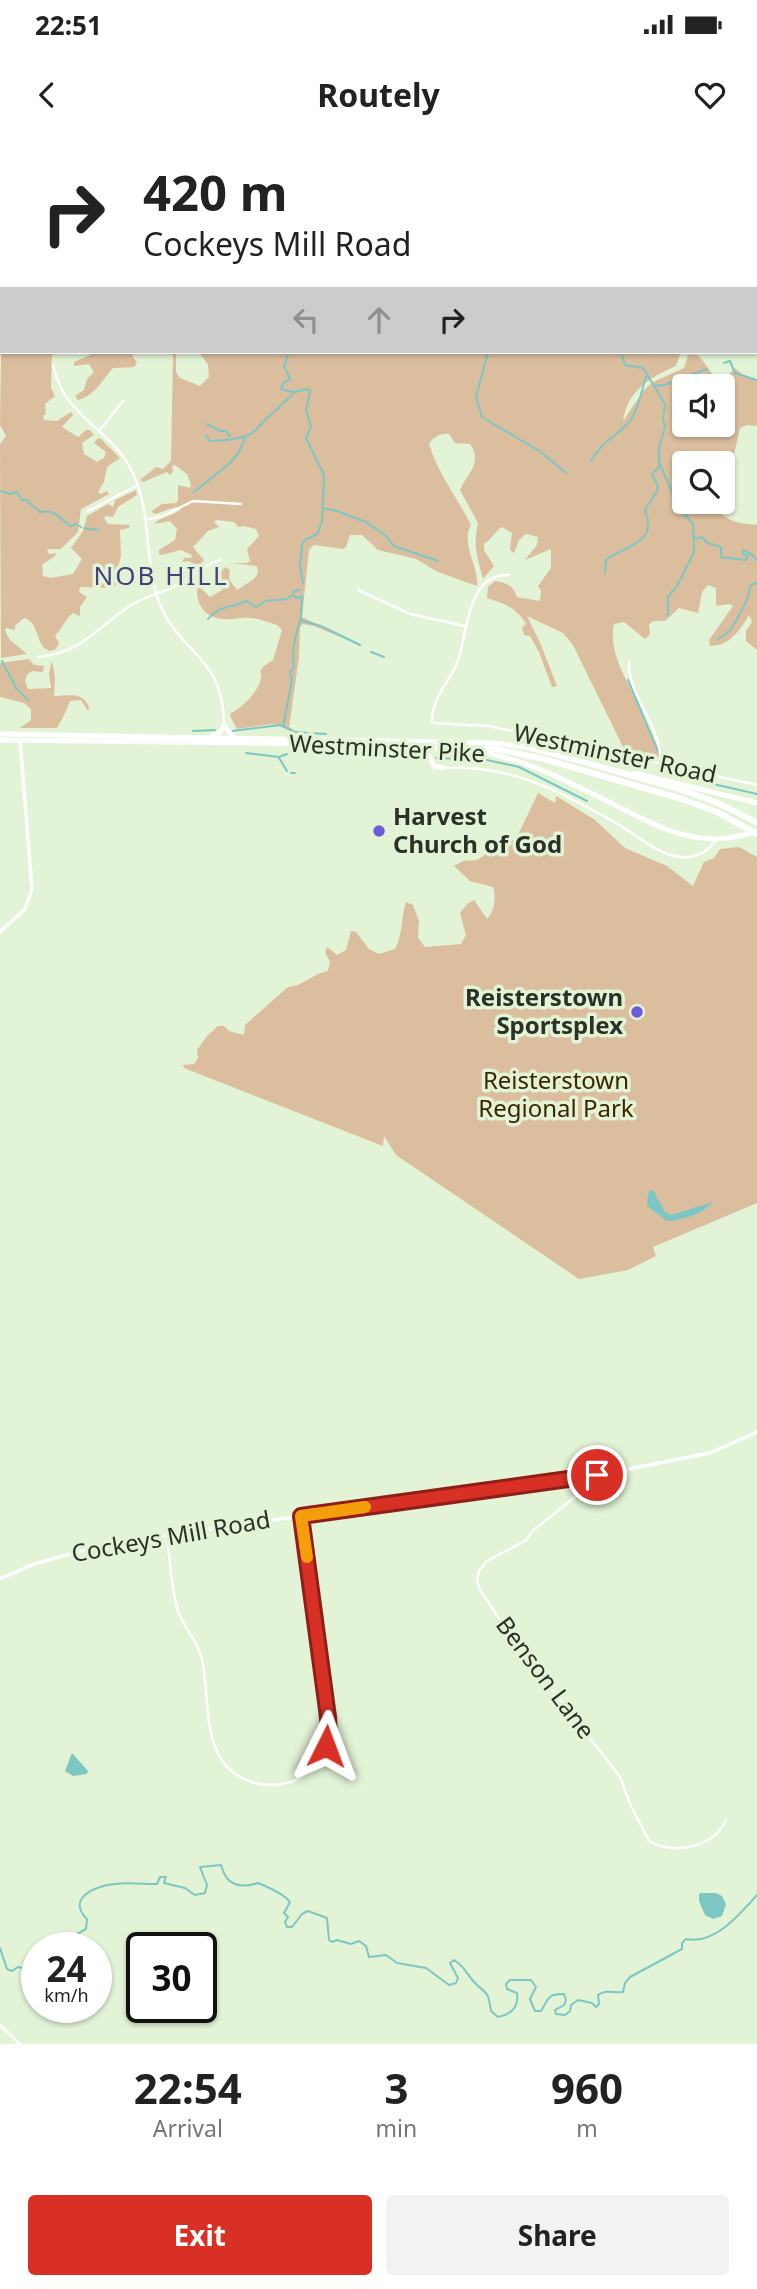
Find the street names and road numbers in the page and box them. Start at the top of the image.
street label: Westminster Road [511,715,720,790]
street label: Westminster Pike [288,726,486,769]
street label: Cockeys Mill Road [69,1502,273,1569]
street label: Benson Lane [489,1609,603,1745]

